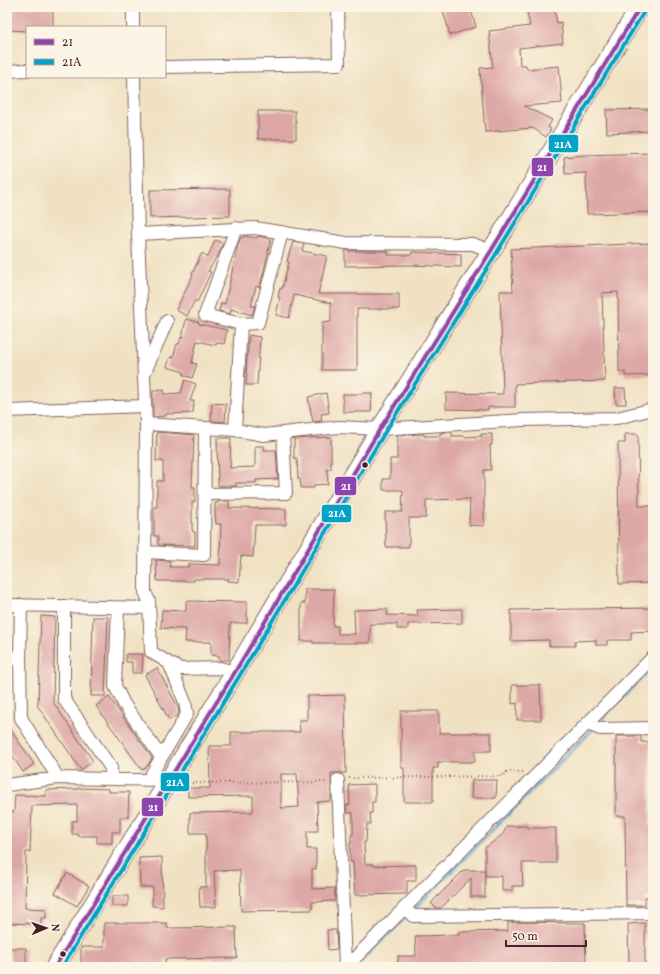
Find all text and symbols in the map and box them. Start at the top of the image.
legend [26,26,166,78]
text: 21 [62,35,73,51]
text: 21A [62,55,82,71]
line badge: 21A [548,134,579,153]
text: 21A [554,138,572,153]
line badge: 21 [531,157,554,177]
text: 21 [537,161,547,176]
unlabelled marker [360,460,370,470]
line badge: 21 [334,476,357,496]
text: 21 [341,480,351,495]
line badge: 21A [321,504,352,523]
text: 21A [328,507,346,522]
line badge: 21A [160,772,190,792]
text: 21A [166,776,184,791]
line badge: 21 [141,797,164,817]
text: 21 [148,801,158,816]
north arrow [26,908,66,948]
scale bar [506,922,586,948]
text: N [47,923,62,932]
text: 50 m [512,929,538,945]
unlabelled marker [58,949,68,959]

